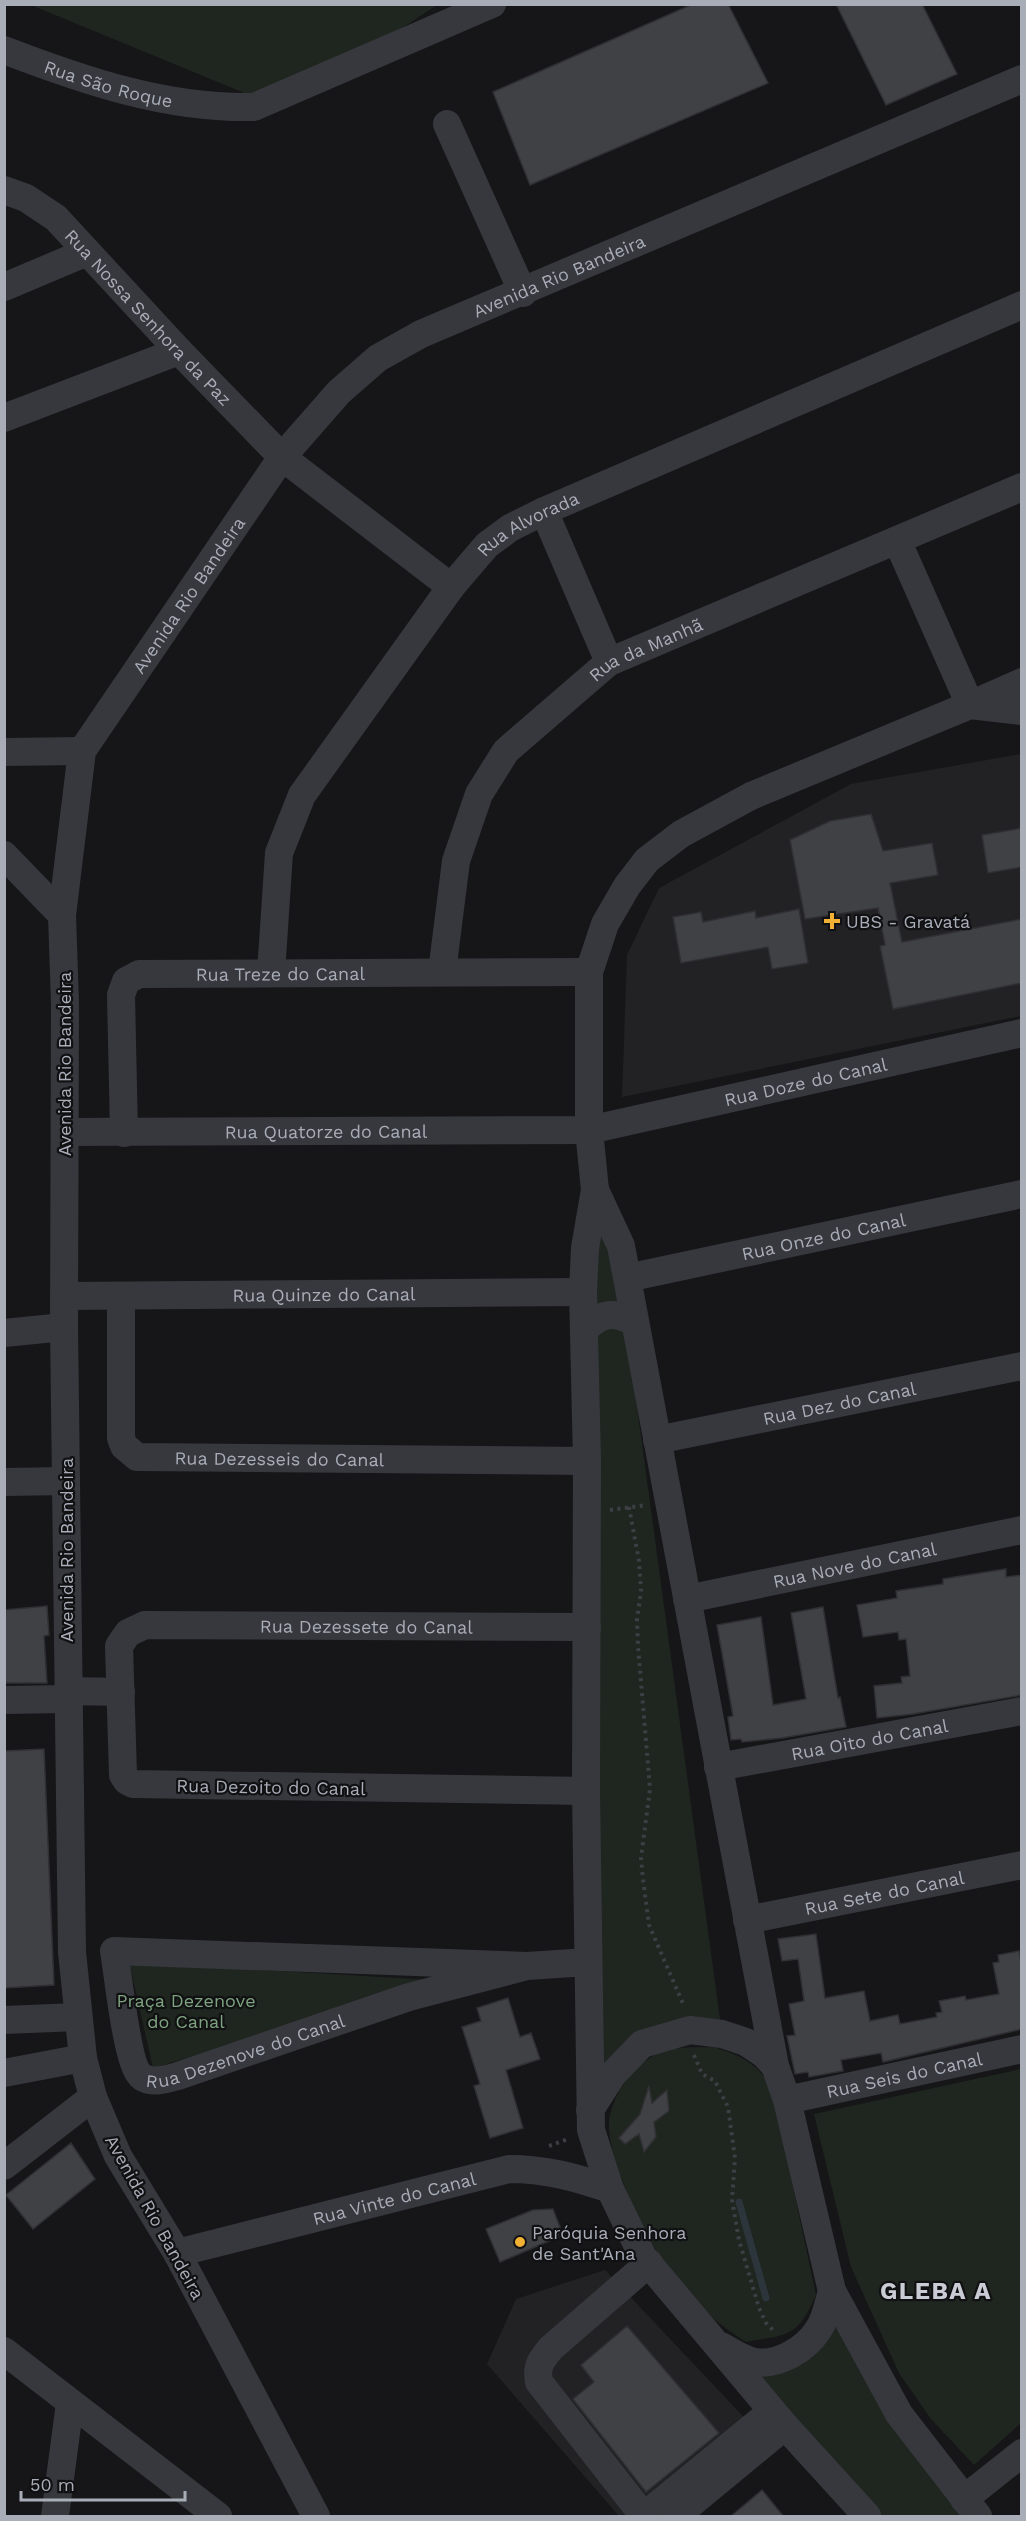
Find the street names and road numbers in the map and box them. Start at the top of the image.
street label: Rua São Roque [41,55,174,111]
street label: Rua Nossa Senhora da Paz [61,225,236,409]
street label: Avenida Rio Bandeira [470,230,648,321]
street label: Rua Alvorada [472,487,582,560]
street label: Avenida Rio Bandeira [128,513,249,677]
street label: Rua da Manhã [584,613,706,685]
street label: Rua Treze do Canal [196,962,365,984]
street label: Avenida Rio Bandeira [54,972,75,1156]
street label: Rua Doze do Canal [722,1053,889,1110]
street label: Rua Quatorze do Canal [225,1120,428,1142]
street label: Rua Onze do Canal [740,1208,908,1264]
street label: Rua Quinze do Canal [232,1283,416,1305]
street label: Rua Dez do Canal [761,1377,918,1429]
street label: Rua Dezesseis do Canal [175,1447,385,1470]
street label: Avenida Rio Bandeira [56,1458,77,1642]
street label: Rua Nove do Canal [771,1537,939,1592]
street label: Rua Dezessete do Canal [260,1615,473,1637]
street label: Rua Oito do Canal [789,1714,950,1764]
street label: Rua Dezoito do Canal [176,1775,366,1799]
street label: Rua Sete do Canal [803,1866,966,1919]
street label: Rua Dezenove do Canal [145,2009,348,2091]
street label: Rua Seis do Canal [824,2047,985,2102]
street label: Avenida Rio Bandeira [101,2131,209,2303]
street label: Rua Vinte do Canal [310,2167,478,2229]

